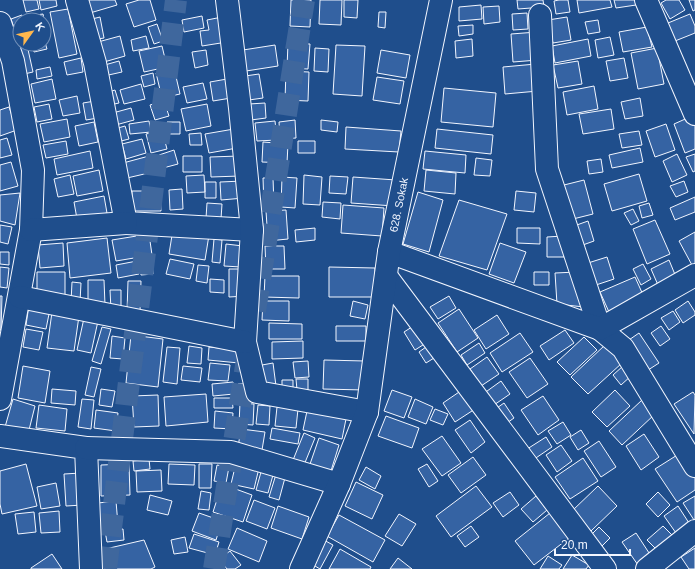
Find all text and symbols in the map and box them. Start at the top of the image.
north arrow [12,12,52,52]
text: K [33,20,48,33]
street label: 628. Sokak [387,176,410,233]
scale bar [555,531,630,557]
text: 20 m [561,538,588,552]

